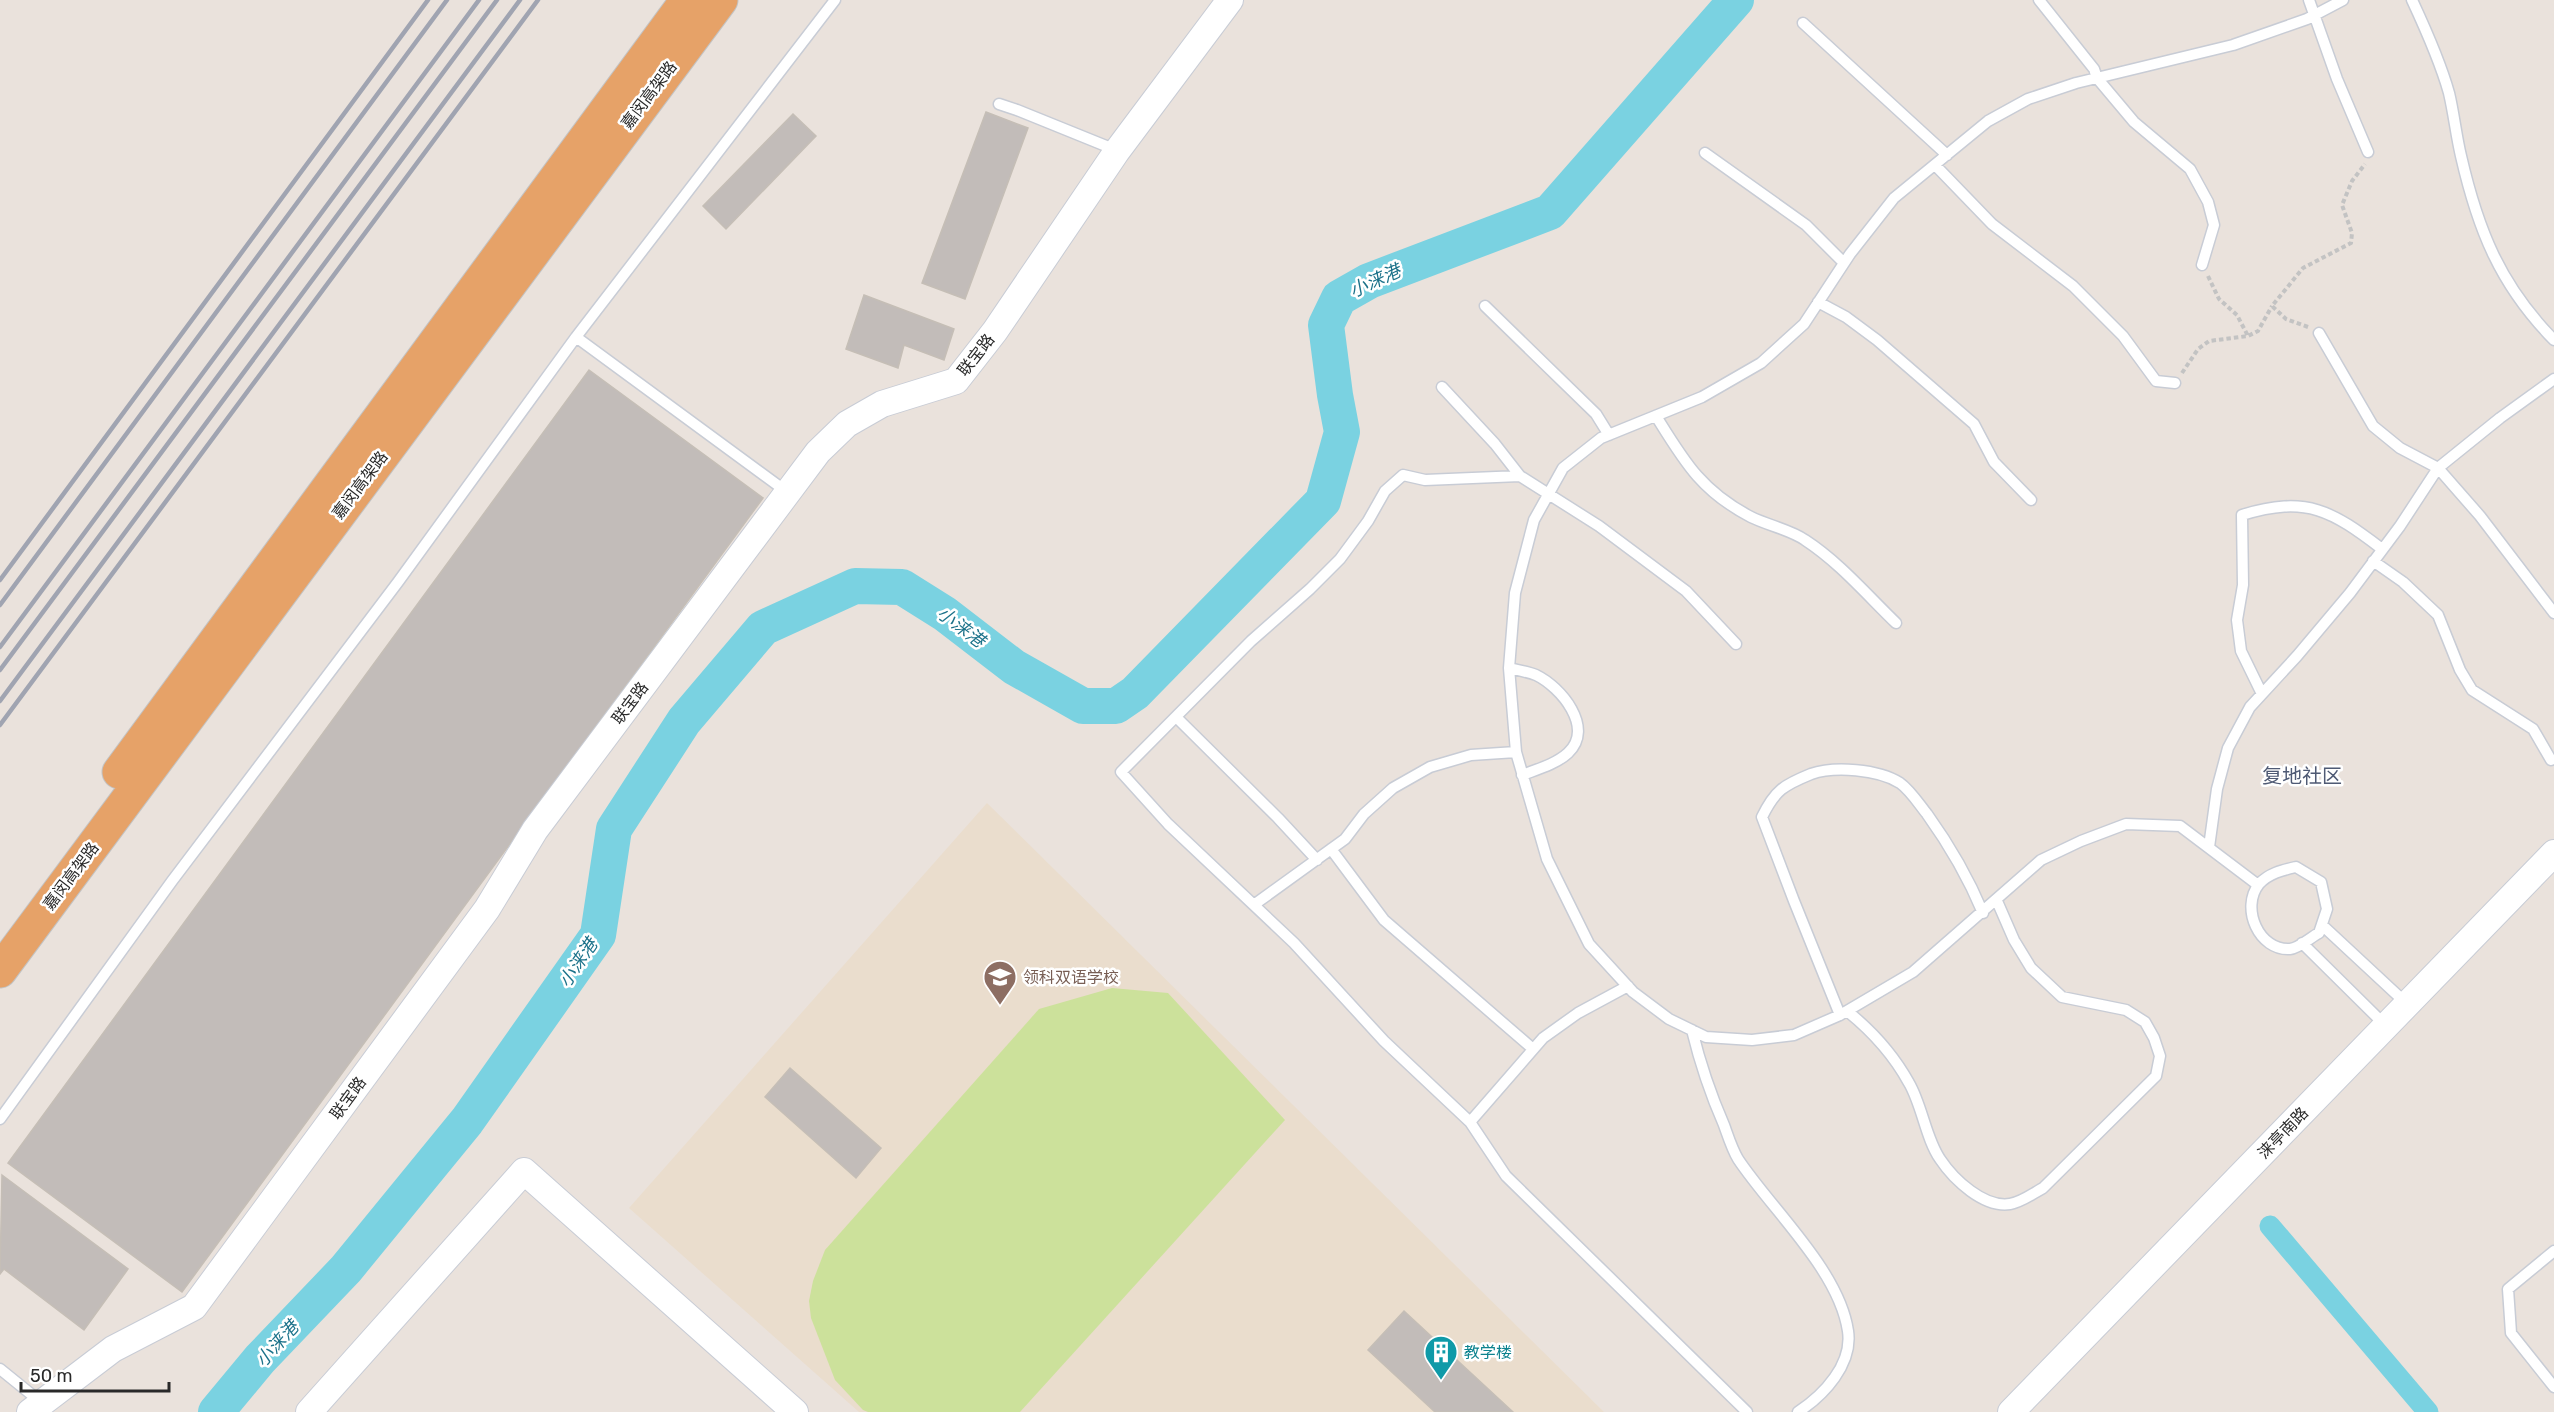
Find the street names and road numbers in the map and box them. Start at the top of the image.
street label: 嘉闵高架路 [617,57,681,133]
street label: 联宝路 [954,330,998,380]
street label: 嘉闵高架路 [328,447,392,523]
street label: 联宝路 [608,678,652,728]
street label: 嘉闵高架路 [39,838,103,914]
street label: 联宝路 [326,1073,370,1123]
street label: 涞亭南路 [2254,1103,2312,1163]

